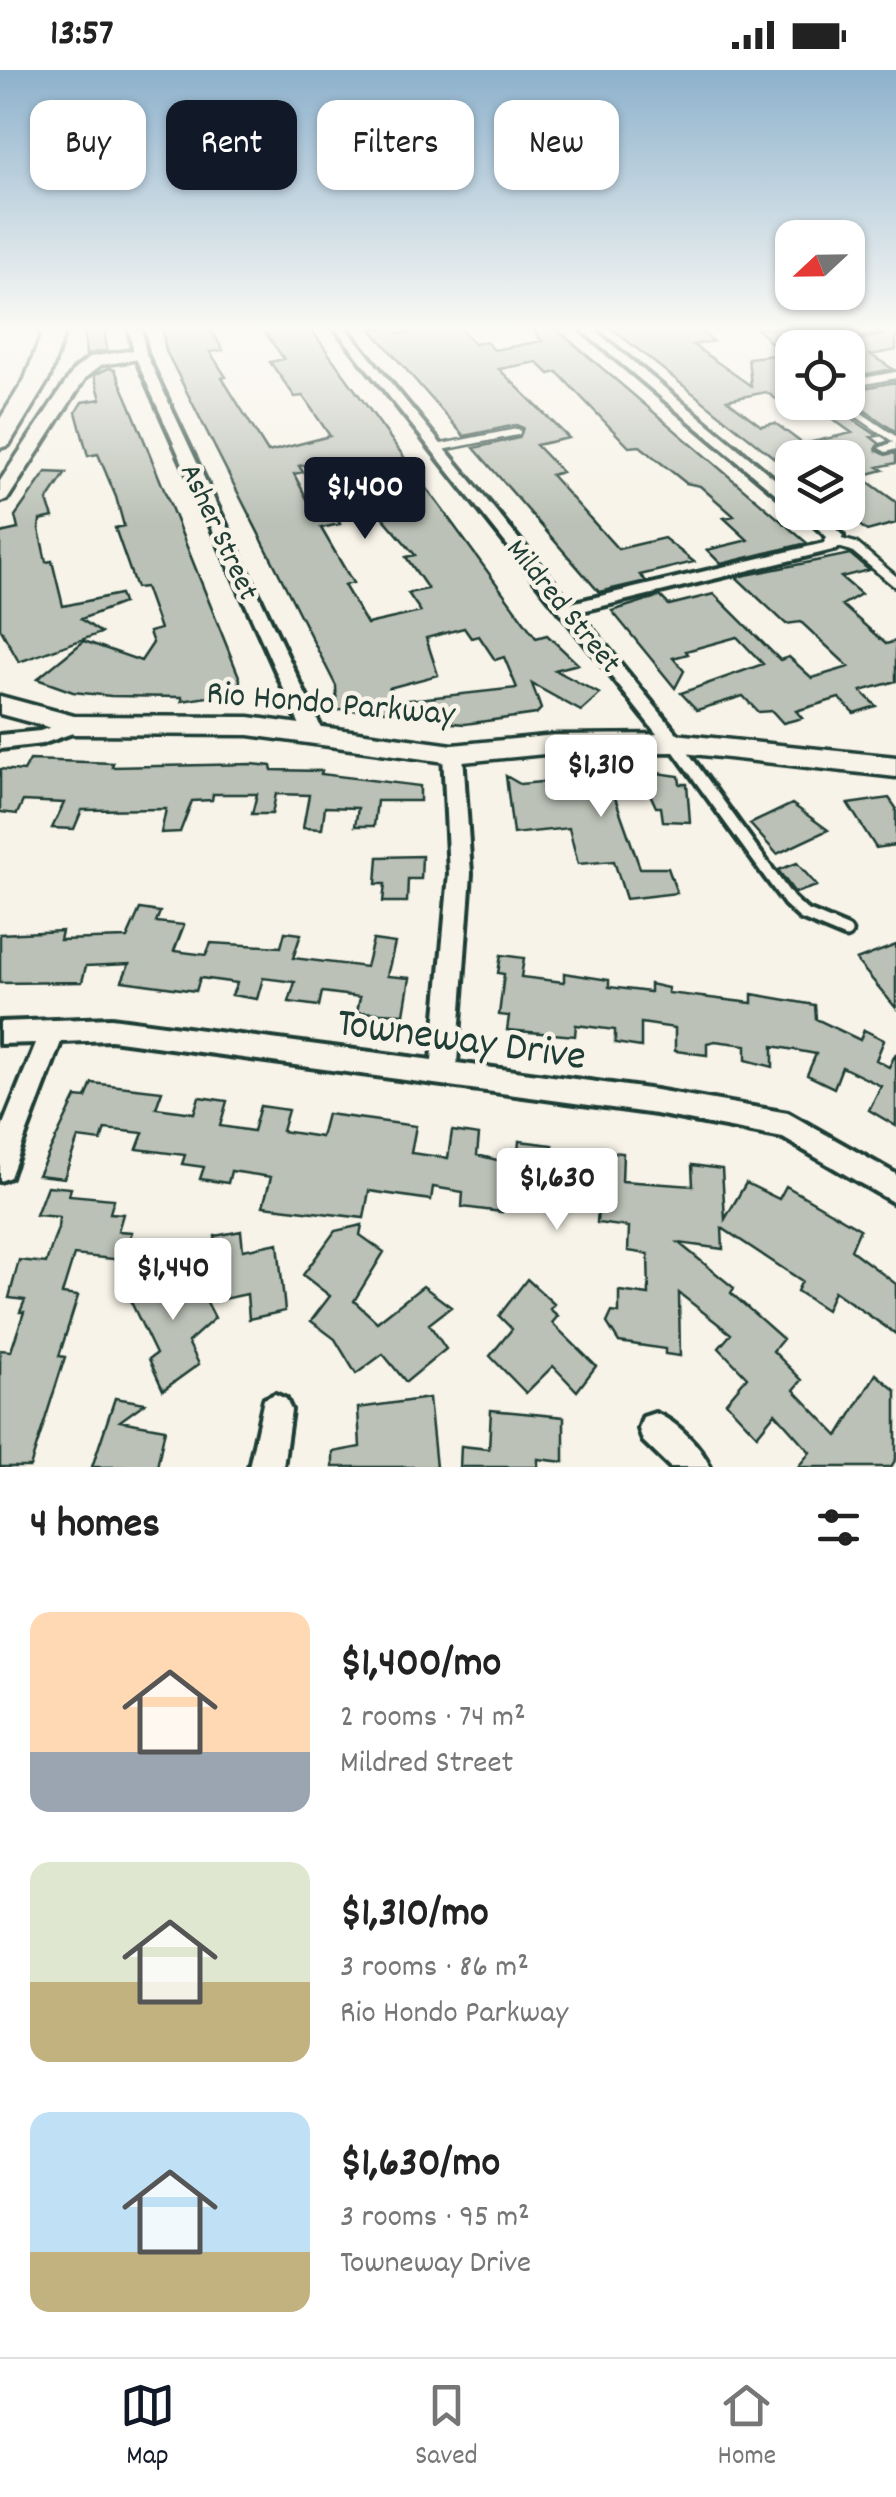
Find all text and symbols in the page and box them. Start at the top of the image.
text: 13:57 [50,8,114,63]
chip: Buy [30,100,146,190]
chip: Rent [166,100,297,190]
chip: Filters [317,100,474,190]
chip: New [494,100,619,190]
north arrow [775,220,865,310]
map controls [775,220,865,530]
button: locate [775,330,865,420]
button: layers [775,440,865,530]
street label: Asher Street [166,457,267,609]
pin: $1,400 [284,457,446,542]
text: $1,400 [326,466,404,512]
street label: Mildred Street [494,531,629,684]
street label: Rio Hondo Parkway [204,670,458,742]
pin: $1,310 [520,735,682,820]
text: $1,310 [567,744,635,790]
street label: Towneway Drive [333,996,589,1090]
pin: $1,630 [476,1148,638,1233]
text: $1,630 [519,1157,595,1203]
pin: $1,440 [92,1238,254,1323]
text: $1,440 [136,1247,210,1293]
text: 4 homes [30,1497,160,1557]
icon: filters [811,1500,866,1555]
text: $1,400/mo [340,1636,501,1696]
icon: home [110,1652,230,1772]
text: 2 rooms · 74 m² [340,1696,526,1742]
text: Mildred Street [340,1742,513,1788]
text: $1,310/mo [340,1886,489,1946]
icon: home [110,1902,230,2022]
text: 3 rooms · 86 m² [340,1946,529,1992]
text: Rio Hondo Parkway [340,1992,568,2038]
text: $1,630/mo [340,2136,500,2196]
icon: home [110,2152,230,2272]
text: 3 rooms · 95 m² [340,2196,530,2242]
text: Towneway Drive [340,2242,531,2288]
tab: Map [120,2378,175,2478]
tab: Saved [415,2378,478,2478]
tab: Home [718,2378,776,2478]

